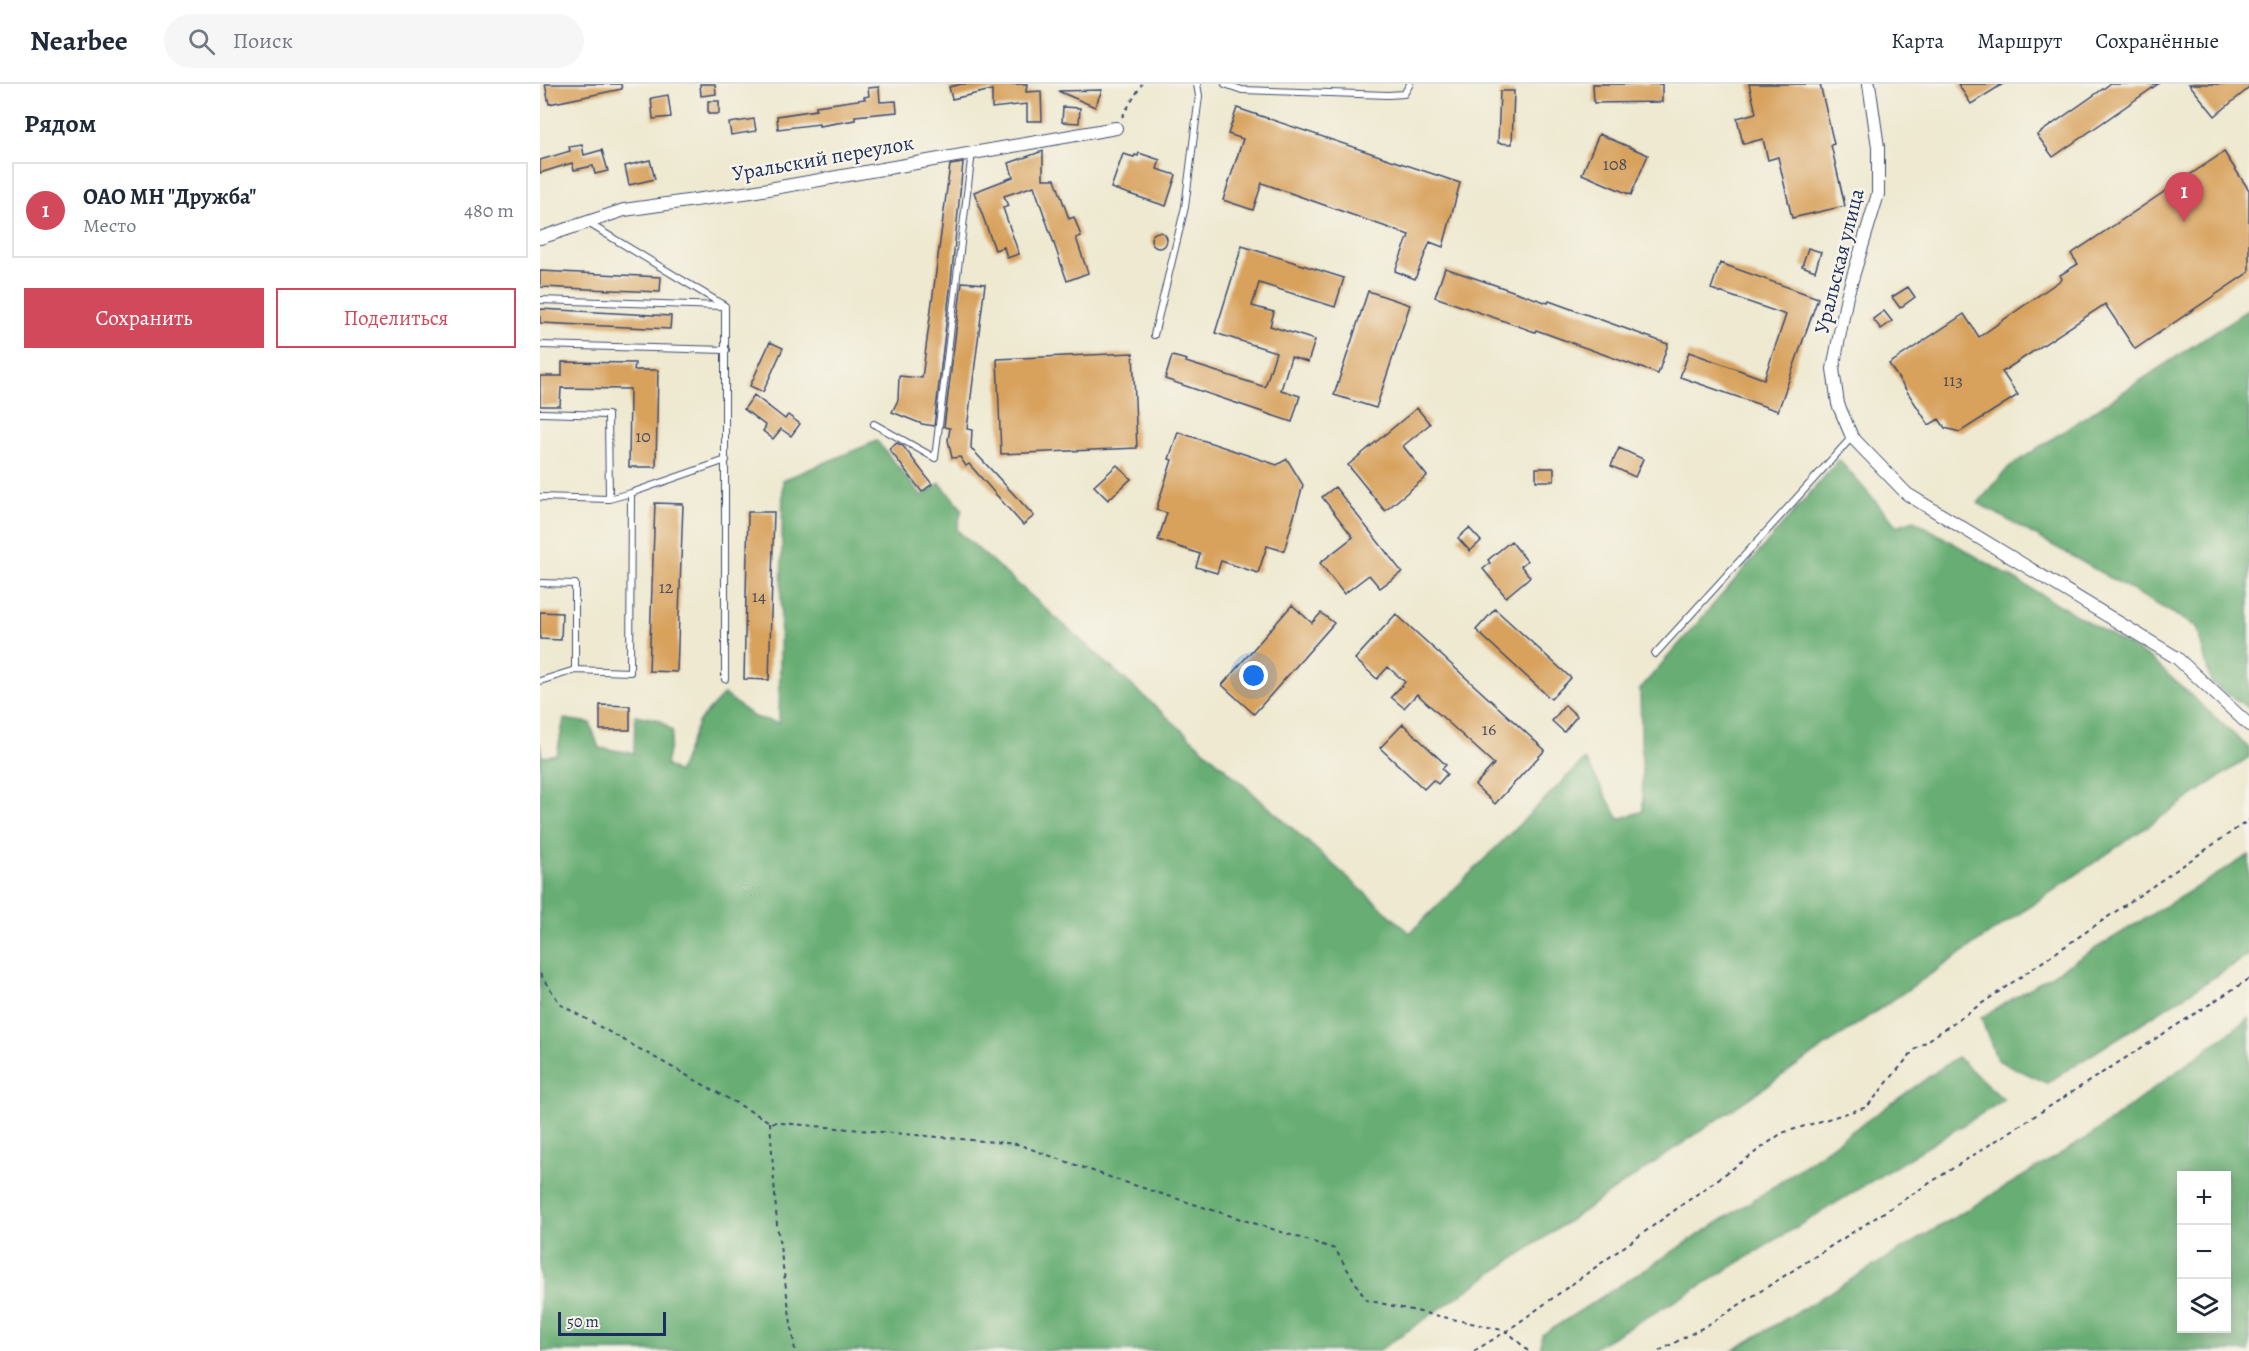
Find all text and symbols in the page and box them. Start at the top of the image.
search box [164,14,584,68]
text: Nearbee [30,22,128,60]
icon: search [185,25,218,58]
text: Поиск [233,26,293,56]
text: Карта [1891,27,1944,55]
text: Маршрут [1977,27,2062,55]
text: Сохранённые [2095,27,2219,55]
text: Рядом [24,106,96,141]
street label: Уральский переулок [730,128,916,188]
house number: 108 [1603,152,1627,176]
pin: 1 [2164,172,2204,222]
text: ОАО МН "Дружба" [83,182,256,212]
street label: Уральская улица [1807,185,1871,337]
text: 1 [42,197,49,224]
text: 480 m [464,197,514,224]
text: Место [83,212,136,239]
button: Сохранить [24,288,264,348]
button: Поделиться [276,288,516,348]
house number: 113 [1943,368,1963,392]
house number: 10 [635,424,651,448]
house number: 12 [659,575,674,599]
house number: 14 [752,584,766,608]
your location [1239,661,1268,690]
house number: 16 [1482,717,1496,741]
map controls [2177,1171,2231,1333]
button: + [2177,1171,2231,1225]
button: − [2177,1225,2231,1279]
button: layers [2177,1279,2231,1333]
scale bar [558,1309,666,1336]
text: 50 m [567,1311,599,1333]

